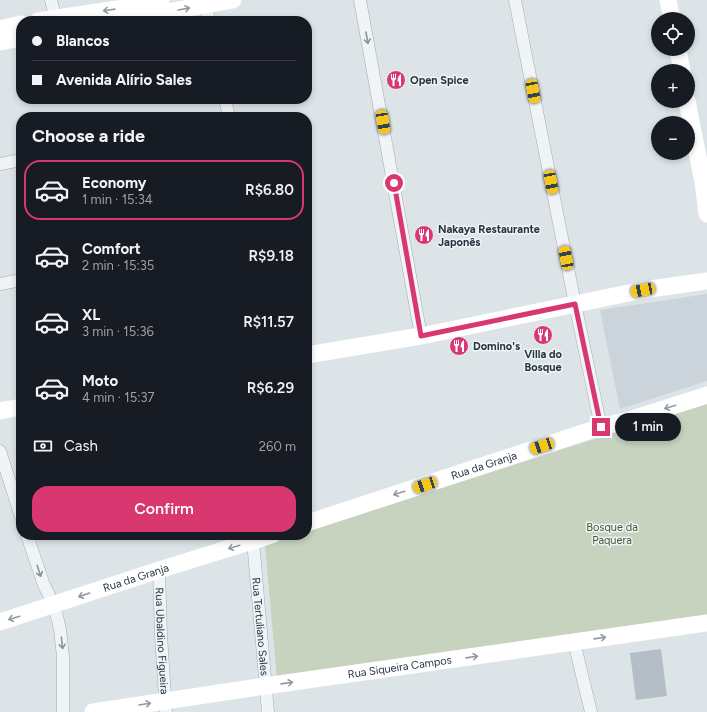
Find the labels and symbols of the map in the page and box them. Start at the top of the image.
one-way arrow [177,5,190,13]
one-way arrow [103,6,116,14]
one-way arrow [364,31,372,44]
restaurant icon: Open Spice [385,69,407,91]
place label: Open Spice [410,74,469,87]
car [525,78,541,104]
car [375,109,391,135]
car [543,169,559,195]
route start [385,174,403,192]
place label: Nakaya Restaurante Japonês [438,223,540,249]
restaurant icon: Nakaya Restaurante Japonês [413,224,435,246]
car [558,245,574,271]
car [630,282,656,298]
restaurant icon: Villa do Bosque [532,324,554,346]
restaurant icon: Domino's [448,335,470,357]
place label: Domino's [473,340,520,353]
place label: Villa do Bosque [524,348,562,374]
one-way arrow [663,404,676,411]
callout: 1 min [615,413,681,441]
route end [592,418,610,436]
car [529,437,555,455]
street label: Rua da Granja [449,448,518,482]
car [412,476,438,494]
one-way arrow [393,490,406,497]
park label: Bosque da Paquera [586,521,638,547]
one-way arrow [228,544,241,551]
street label: Rua da Granja [101,561,170,594]
one-way arrow [36,564,43,577]
street label: Rua Tertuliano Sales [250,577,271,676]
street label: Rua Ubaldino Figueira [153,587,171,695]
one-way arrow [78,592,91,599]
one-way arrow [7,615,20,622]
one-way arrow [593,634,606,642]
one-way arrow [58,636,65,649]
street label: Rua Siqueira Campos [347,653,452,681]
one-way arrow [465,653,478,661]
one-way arrow [280,679,293,687]
one-way arrow [138,700,151,708]

